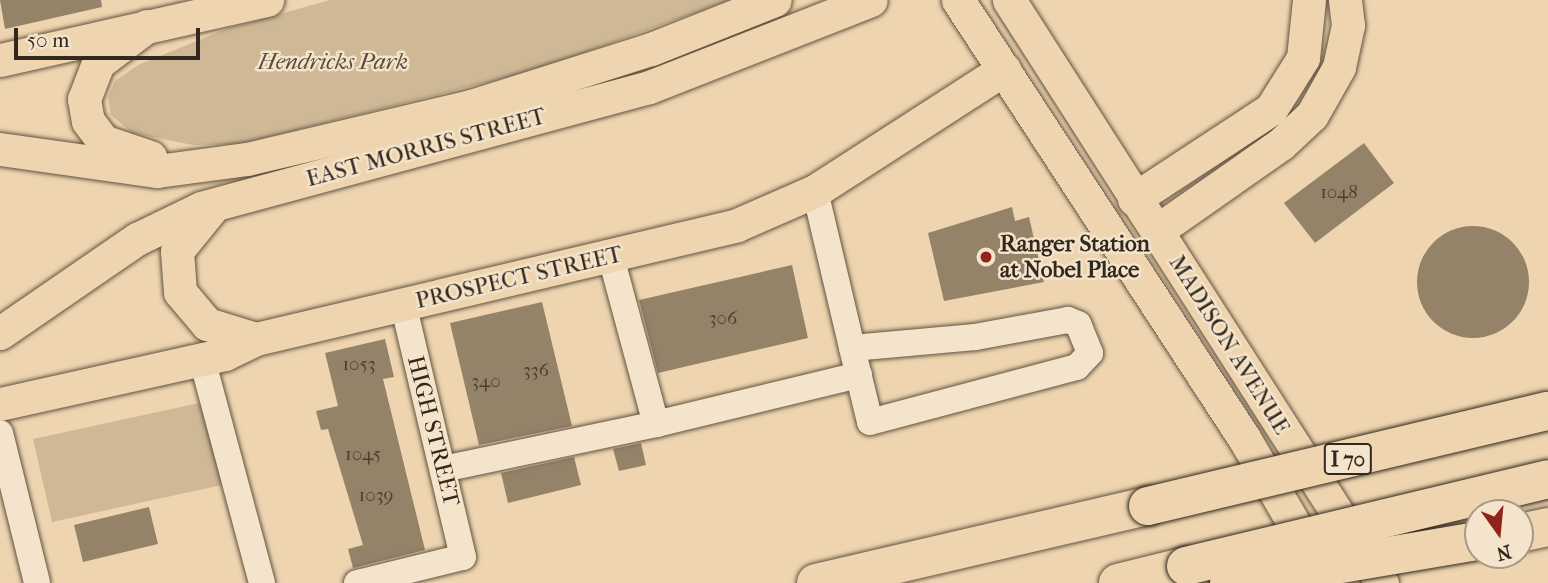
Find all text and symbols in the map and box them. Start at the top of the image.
scale bar [18,14,203,58]
text: 50 m [27,28,70,52]
park label: Hendricks Park [258,48,408,76]
street label: EAST MORRIS STREET [303,103,549,193]
house number: 1048 [1320,182,1358,204]
place label: Ranger Station at Nobel Place [1000,230,1150,284]
street label: PROSPECT STREET [413,241,625,315]
marker: Ranger Station at Nobel Place [978,249,994,265]
street label: MADISON AVENUE [1163,250,1295,440]
house number: 306 [709,308,737,330]
street label: HIGH STREET [401,353,465,509]
house number: 1053 [342,354,376,376]
house number: 336 [523,360,549,382]
house number: 340 [471,371,501,393]
road number: I 70 [1324,442,1372,476]
house number: 1045 [345,444,381,466]
house number: 1039 [359,485,393,507]
north arrow [1464,499,1534,569]
text: N [1494,540,1514,565]

